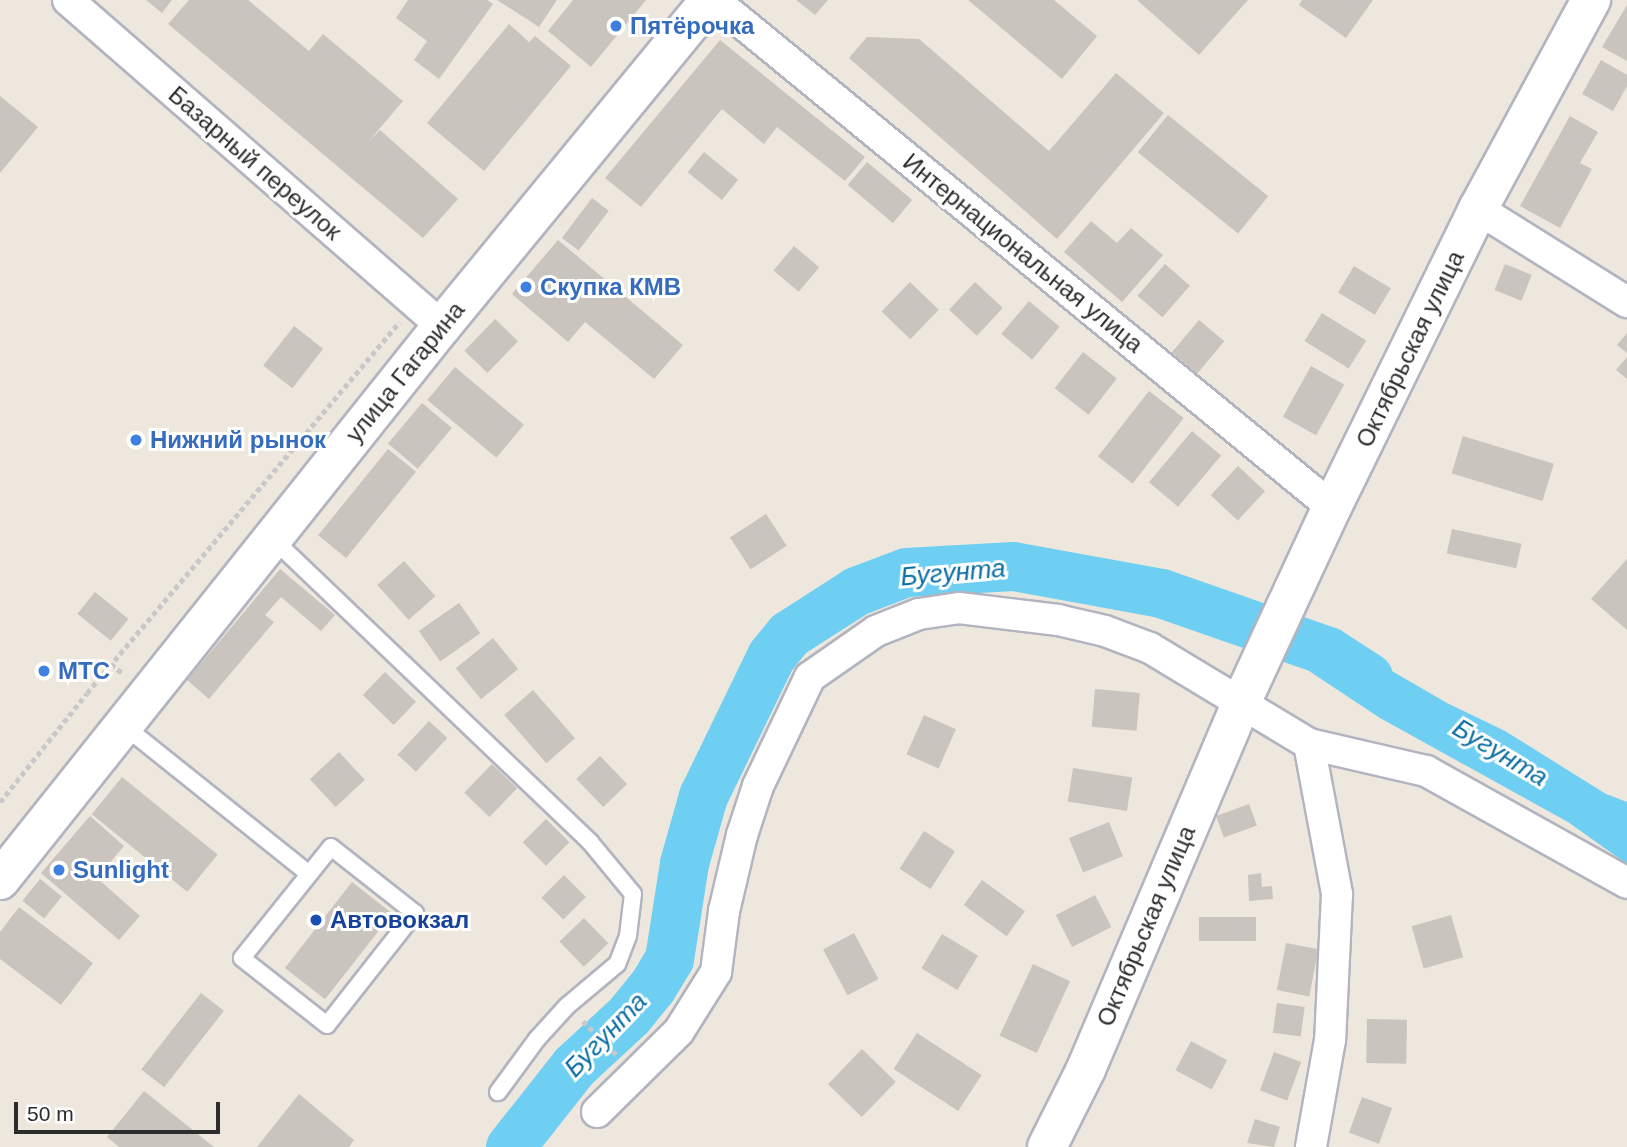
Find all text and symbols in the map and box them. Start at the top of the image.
place label: Пятёрочка [630,12,754,40]
marker: Пятёрочка [608,18,624,34]
street label: Базарный переулок [163,80,347,246]
street label: Интернациональная улица [897,147,1149,359]
street label: Октябрьская улица [1350,246,1470,452]
place label: Скупка КМВ [540,273,681,301]
marker: Скупка КМВ [518,279,534,295]
street label: улица Гагарина [340,296,470,448]
place label: Нижний рынок [150,426,326,454]
marker: Нижний рынок [128,432,144,448]
water label: Бугунта [899,553,1007,593]
place label: МТС [58,657,110,685]
marker: МТС [36,663,52,679]
water label: Бугунта [1447,713,1553,793]
street label: Октябрьская улица [1091,821,1201,1031]
place label: Sunlight [73,856,169,884]
marker: Sunlight [51,862,67,878]
place label: Автовокзал [330,906,469,934]
marker: Автовокзал [308,912,324,928]
water label: Бугунта [558,986,654,1084]
scale bar [18,1088,224,1132]
text: 50 m [27,1102,74,1125]

